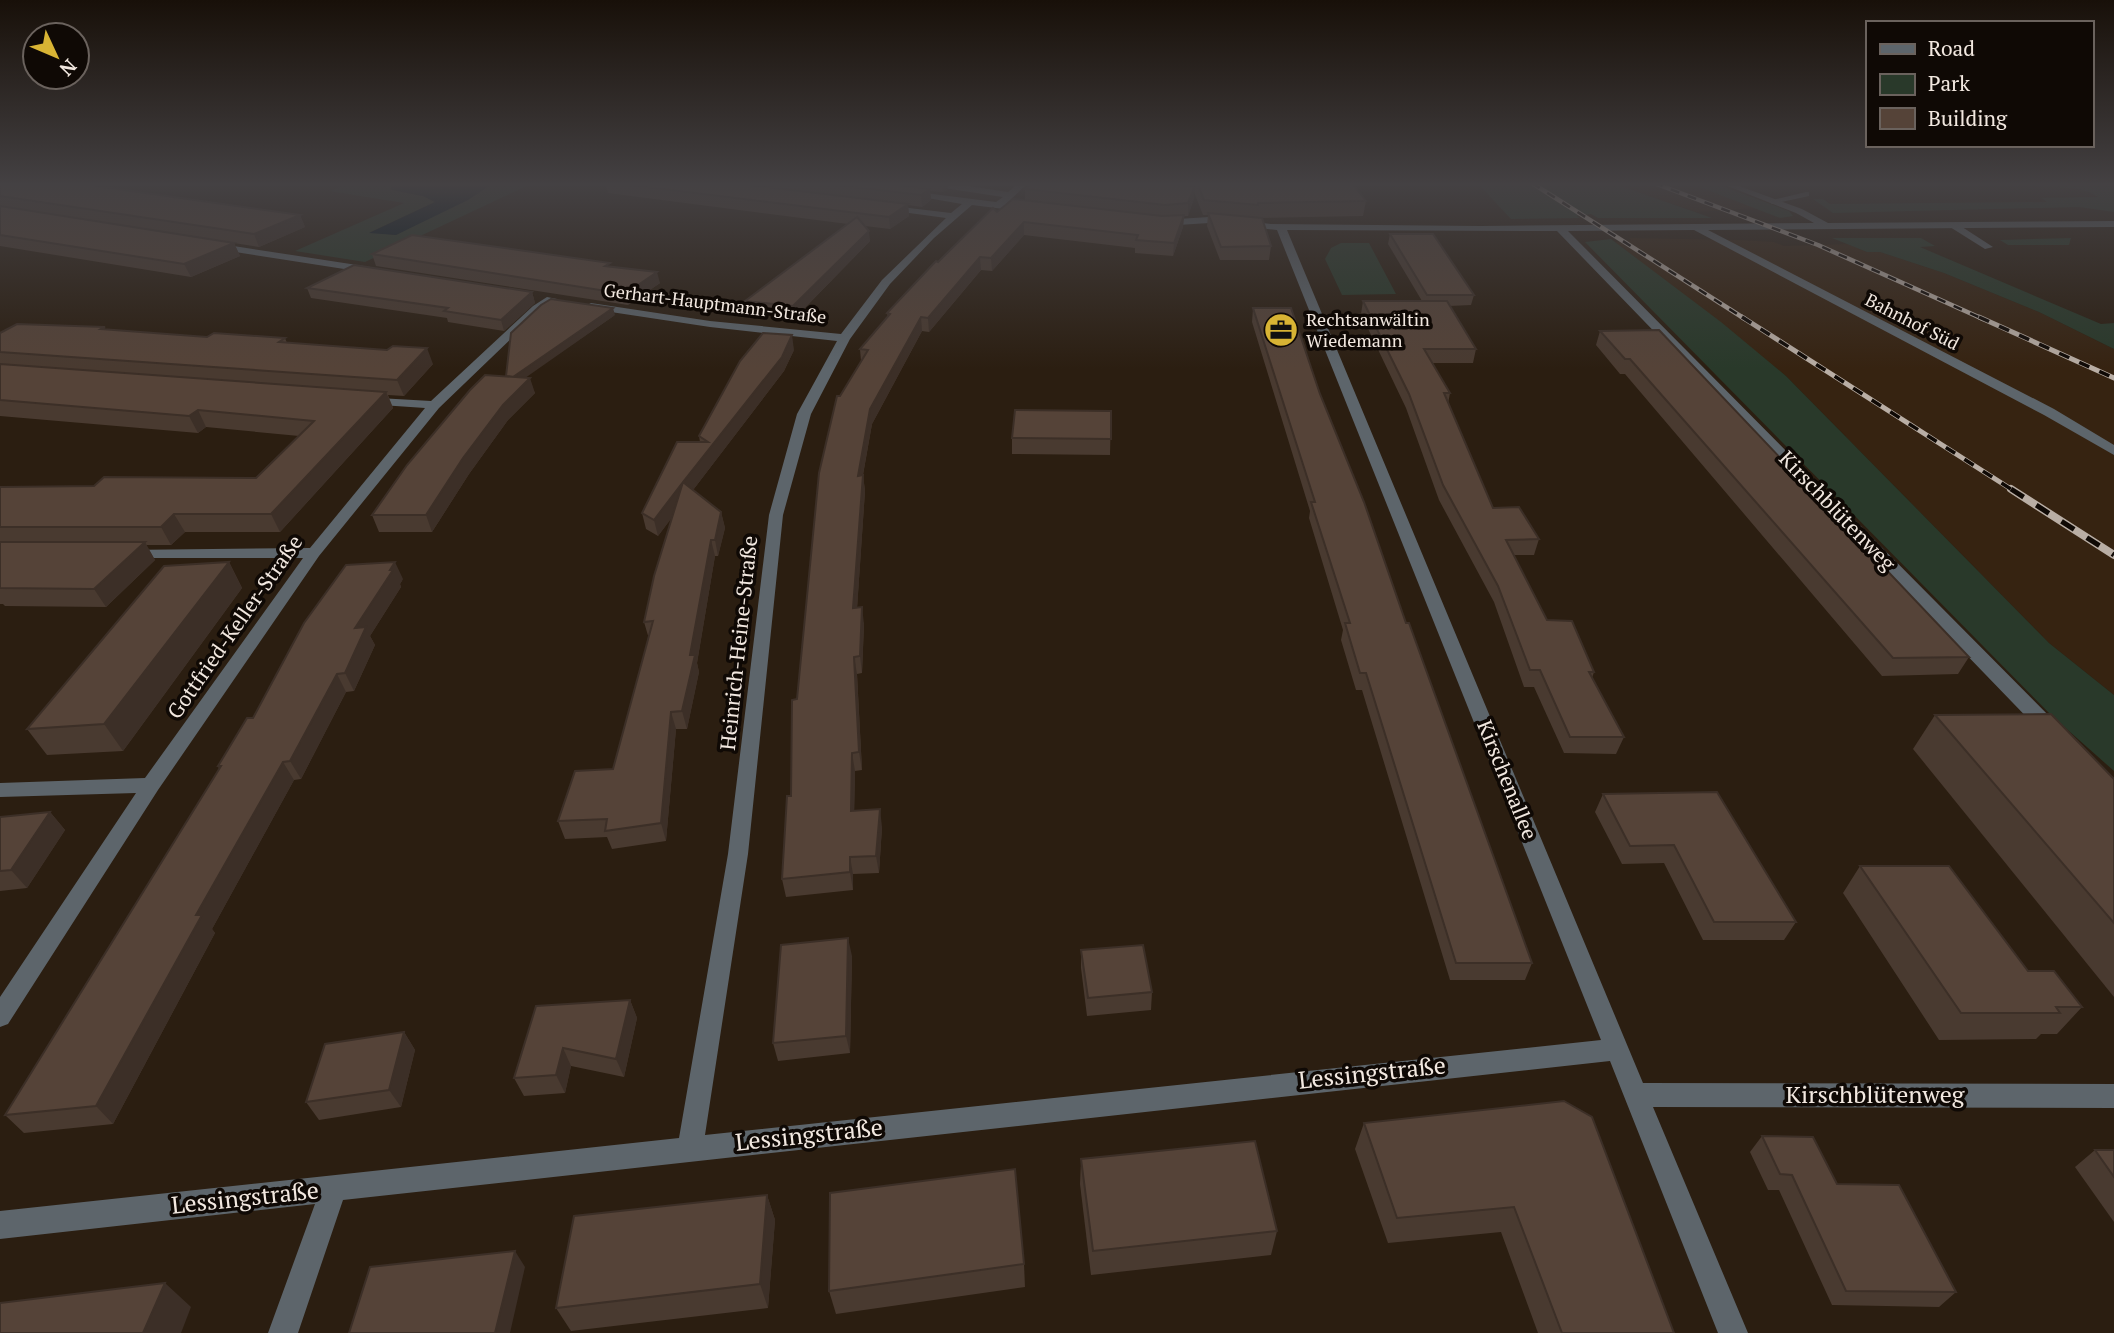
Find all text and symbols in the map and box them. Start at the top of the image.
north arrow [21,21,91,91]
legend [1866,21,2093,147]
text: Road [1928,34,1975,62]
text: N [54,54,83,82]
text: Park [1928,69,1970,97]
text: Building [1928,104,2008,132]
street label: Gerhart-Hauptmann-Straße [602,277,828,329]
street label: Bahnhof Süd [1861,287,1964,355]
place label: Rechtsanwältin Wiedemann [1306,307,1430,352]
office icon: Rechtsanwältin Wiedemann [1262,311,1300,349]
street label: Kirschblütenweg [1773,444,1903,577]
street label: Gottfried-Keller-Straße [160,529,308,724]
street label: Heinrich-Heine-Straße [713,534,763,752]
street label: Kirschenallee [1471,716,1545,844]
street label: Lessingstraße [1297,1048,1447,1096]
street label: Kirschblütenweg [1786,1078,1965,1110]
street label: Lessingstraße [734,1110,884,1158]
street label: Lessingstraße [170,1173,320,1221]

